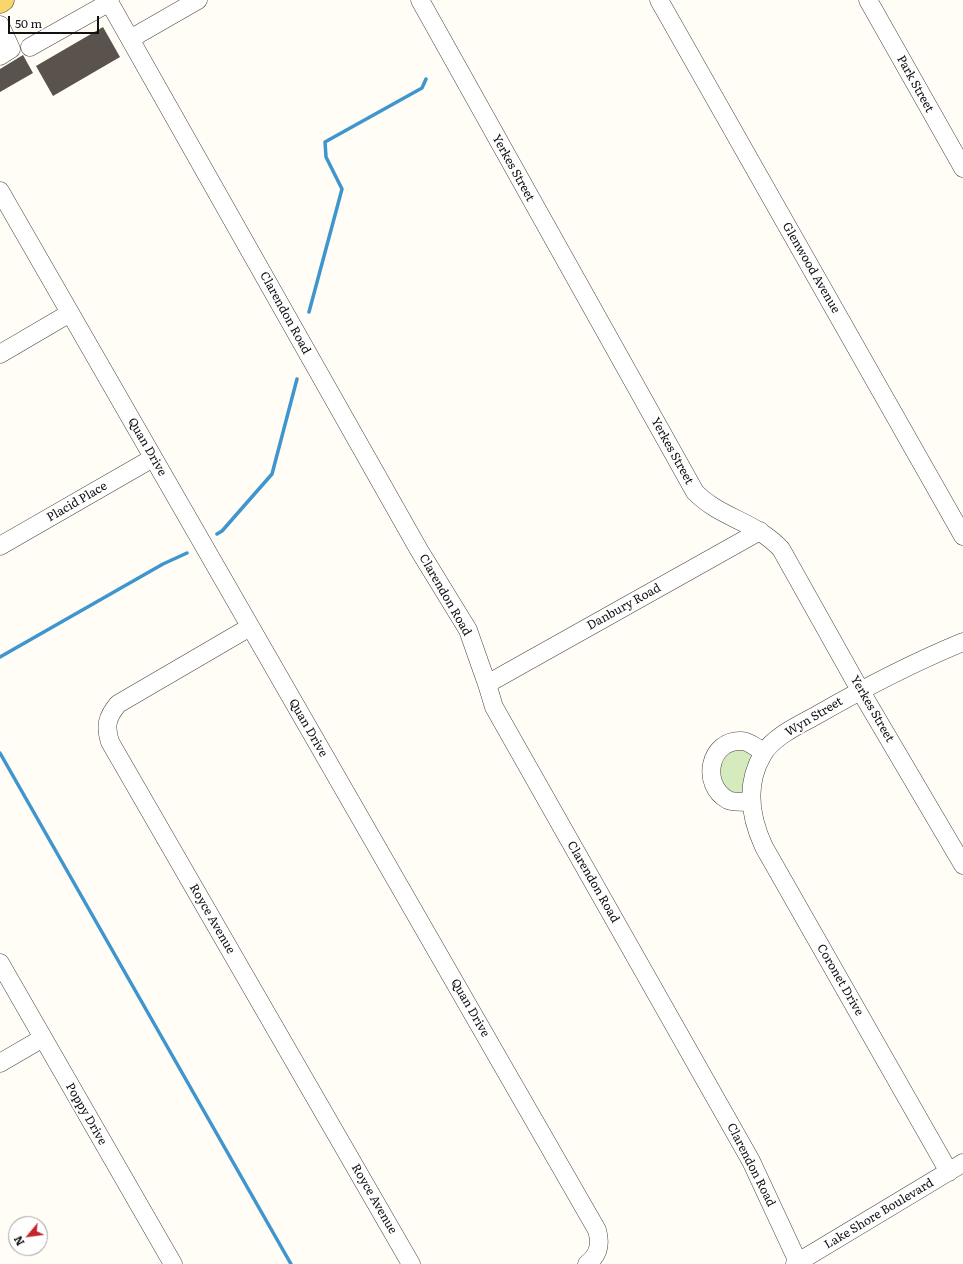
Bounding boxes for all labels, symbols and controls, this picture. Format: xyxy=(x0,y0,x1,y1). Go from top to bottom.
scale bar xyxy=(10,8,101,34)
text: 50 m xyxy=(15,14,42,32)
street label: Park Street xyxy=(893,53,937,115)
street label: Yerkes Street xyxy=(489,132,537,204)
street label: Glenwood Avenue xyxy=(779,220,843,316)
street label: Clarendon Road xyxy=(256,269,314,357)
street label: Quan Drive xyxy=(125,415,169,479)
street label: Yerkes Street xyxy=(648,415,696,487)
street label: Placid Place xyxy=(44,479,110,525)
street label: Clarendon Road xyxy=(416,552,474,638)
street label: Danbury Road xyxy=(585,581,663,633)
street label: Yerkes Street xyxy=(847,673,897,745)
street label: Wyn Street xyxy=(783,694,845,740)
street label: Quan Drive xyxy=(286,696,330,760)
street label: Clarendon Road xyxy=(564,839,622,925)
street label: Royce Avenue xyxy=(186,881,238,957)
street label: Coronet Drive xyxy=(814,942,866,1018)
street label: Quan Drive xyxy=(448,976,492,1040)
street label: Poppy Drive xyxy=(62,1080,110,1148)
street label: Clarendon Road xyxy=(724,1121,778,1209)
street label: Royce Avenue xyxy=(348,1161,400,1237)
street label: Lake Shore Boulevard xyxy=(822,1176,936,1252)
north arrow xyxy=(8,1216,48,1256)
text: N xyxy=(9,1233,28,1249)

